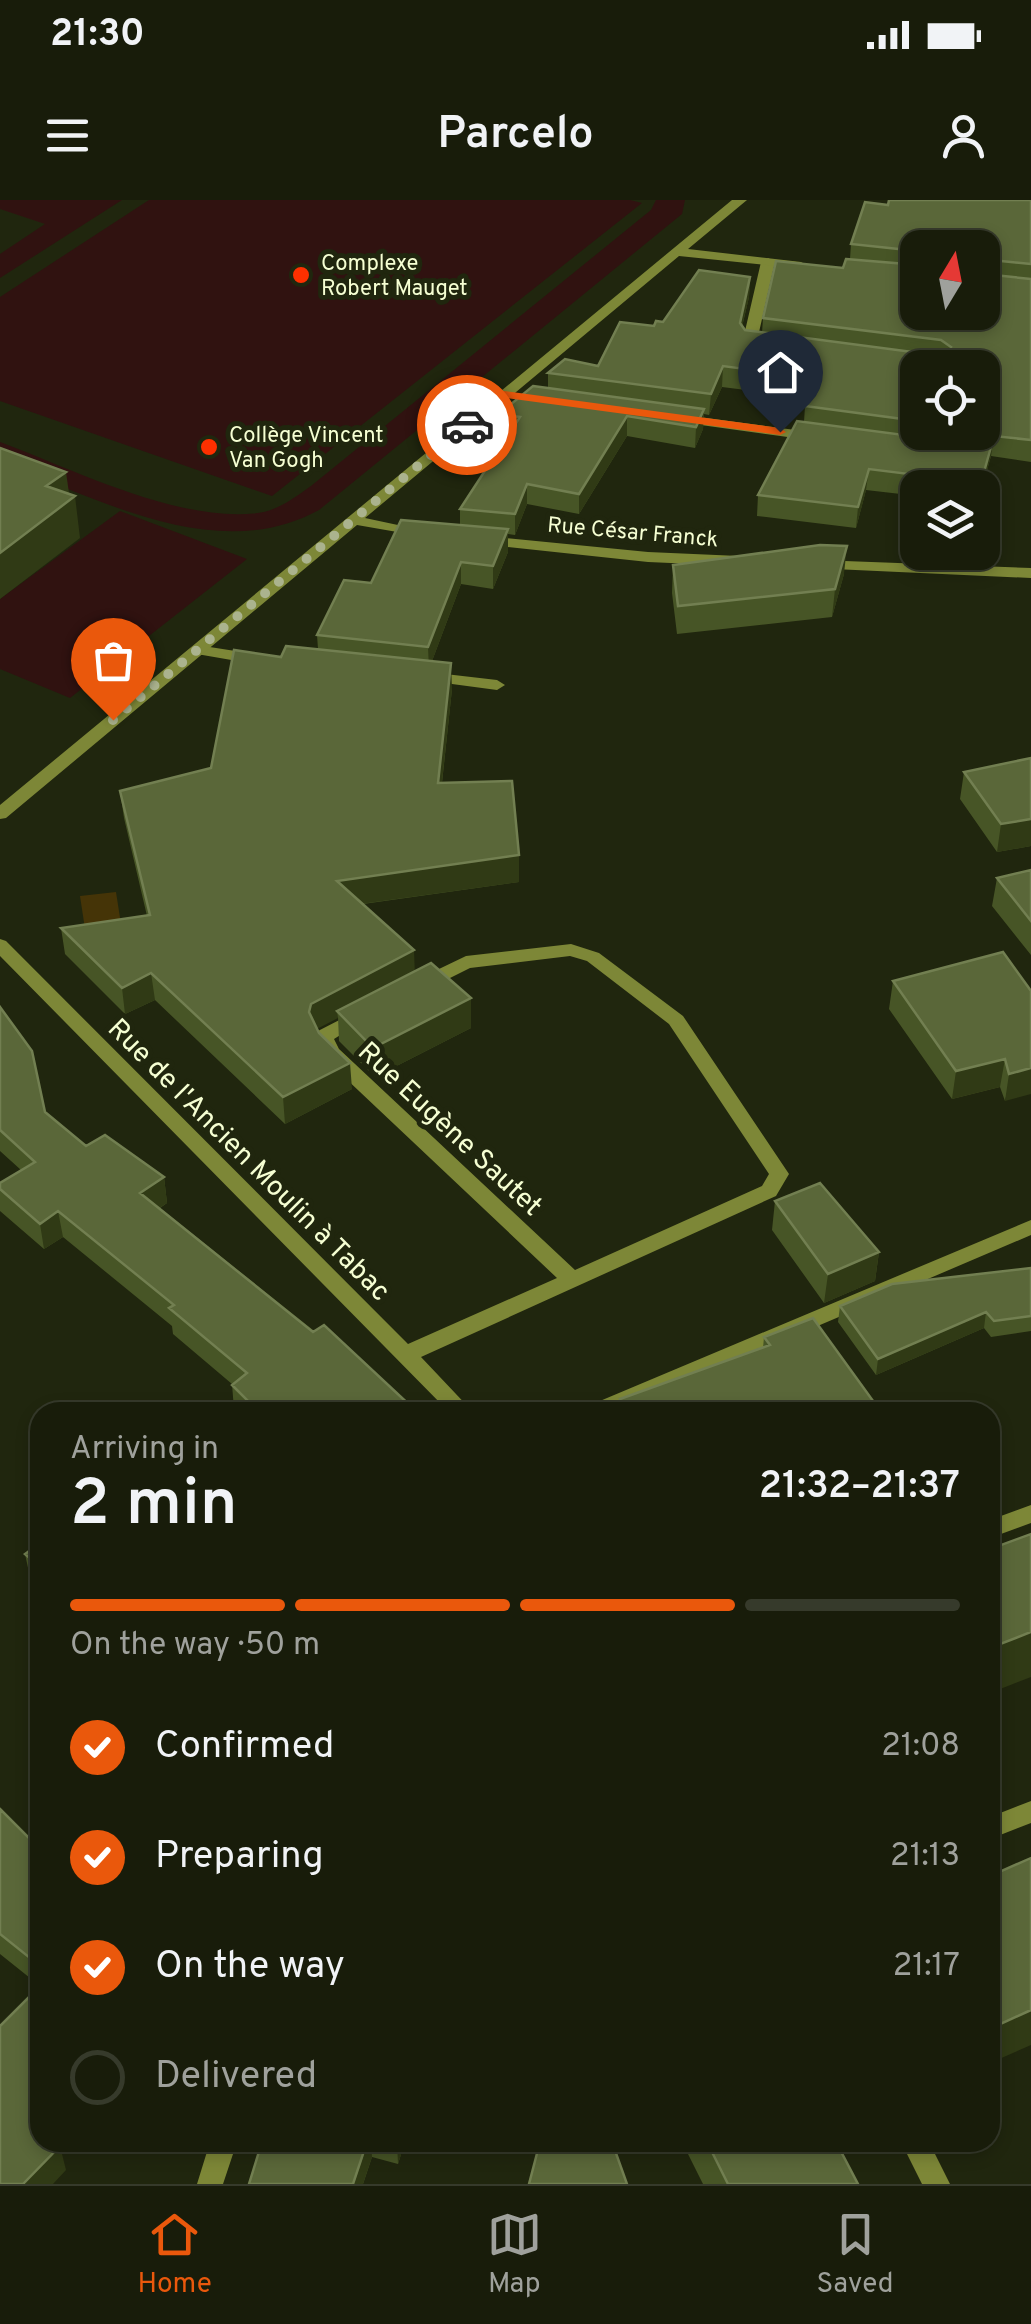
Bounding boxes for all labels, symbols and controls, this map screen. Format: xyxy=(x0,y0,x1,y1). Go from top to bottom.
text: 21:30 xyxy=(50,11,145,60)
text: Parcelo xyxy=(437,107,594,164)
icon: menu xyxy=(40,108,95,163)
icon: person xyxy=(936,108,991,163)
north arrow xyxy=(900,230,1000,330)
map controls xyxy=(900,230,1000,570)
place label: Complexe Robert Mauget xyxy=(321,251,468,303)
marker: Complexe Robert Mauget xyxy=(290,264,312,286)
pin xyxy=(738,330,823,433)
icon: home xyxy=(753,345,808,400)
button: locate xyxy=(900,350,1000,450)
courier xyxy=(417,375,517,475)
icon: car xyxy=(440,398,495,453)
place label: Collège Vincent Van Gogh xyxy=(229,423,384,475)
marker: Collège Vincent Van Gogh xyxy=(198,436,220,458)
button: layers xyxy=(900,470,1000,570)
street label: Rue César Franck xyxy=(546,513,719,554)
pin xyxy=(71,618,156,721)
icon: bag xyxy=(86,633,141,688)
street label: Rue de l'Ancien Moulin à Tabac xyxy=(99,1012,397,1310)
street label: Rue Eugène Sautet xyxy=(349,1035,549,1225)
text: Arriving in xyxy=(70,1430,219,1470)
text: 21:32–21:37 xyxy=(759,1463,960,1512)
text: 2 min xyxy=(70,1466,238,1548)
text: On the way · 50 m xyxy=(70,1626,320,1666)
icon: check xyxy=(70,1720,125,1775)
text: Confirmed xyxy=(155,1723,334,1772)
text: 21:08 xyxy=(881,1727,960,1767)
icon: check xyxy=(70,1830,125,1885)
text: Preparing xyxy=(155,1833,324,1882)
text: 21:13 xyxy=(890,1837,960,1877)
icon: check xyxy=(70,1940,125,1995)
text: On the way xyxy=(155,1943,345,1992)
text: 21:17 xyxy=(893,1947,960,1987)
text: Delivered xyxy=(155,2053,317,2102)
tab: Home xyxy=(137,2207,212,2303)
tab: Map xyxy=(487,2207,542,2303)
tab: Saved xyxy=(817,2207,894,2303)

